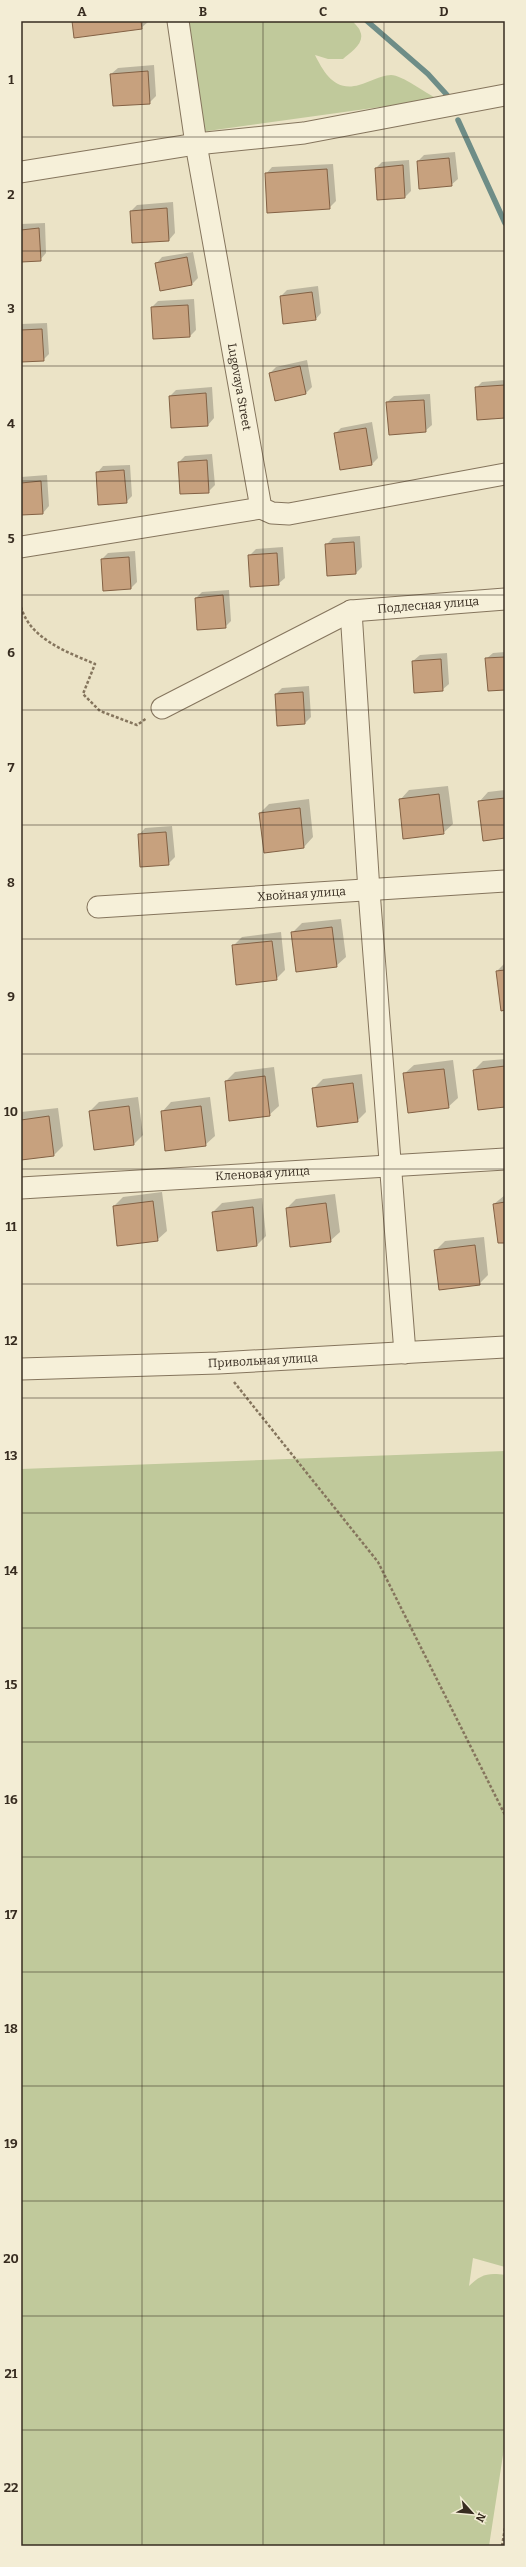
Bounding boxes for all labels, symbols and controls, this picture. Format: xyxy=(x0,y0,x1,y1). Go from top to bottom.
text: A xyxy=(77,4,87,19)
text: B xyxy=(199,4,207,19)
text: C xyxy=(319,4,327,19)
text: D xyxy=(439,4,449,19)
text: 1 xyxy=(8,72,14,87)
text: 2 xyxy=(7,187,15,202)
text: 3 xyxy=(7,301,15,316)
street label: Lugovaya Street xyxy=(225,342,254,432)
text: 4 xyxy=(7,416,15,431)
text: 5 xyxy=(7,531,15,546)
street label: Подлесная улица xyxy=(377,594,480,616)
text: 6 xyxy=(7,645,15,660)
text: 7 xyxy=(8,760,15,775)
text: 8 xyxy=(7,875,15,890)
street label: Хвойная улица xyxy=(257,884,347,904)
text: 9 xyxy=(7,989,15,1004)
text: 10 xyxy=(4,1104,18,1119)
street label: Кленовая улица xyxy=(215,1164,311,1183)
text: 11 xyxy=(5,1219,17,1234)
text: 12 xyxy=(5,1333,17,1348)
street label: Привольная улица xyxy=(208,1350,319,1370)
text: 13 xyxy=(4,1448,18,1463)
text: 14 xyxy=(4,1563,18,1578)
text: 15 xyxy=(5,1677,17,1692)
text: 16 xyxy=(4,1792,18,1807)
text: 17 xyxy=(5,1907,17,1922)
text: 18 xyxy=(4,2021,18,2036)
text: 19 xyxy=(4,2136,18,2151)
text: 20 xyxy=(3,2251,19,2266)
text: 21 xyxy=(5,2366,18,2381)
text: 22 xyxy=(4,2480,18,2495)
north arrow xyxy=(452,2493,492,2533)
text: N xyxy=(473,2511,488,2524)

